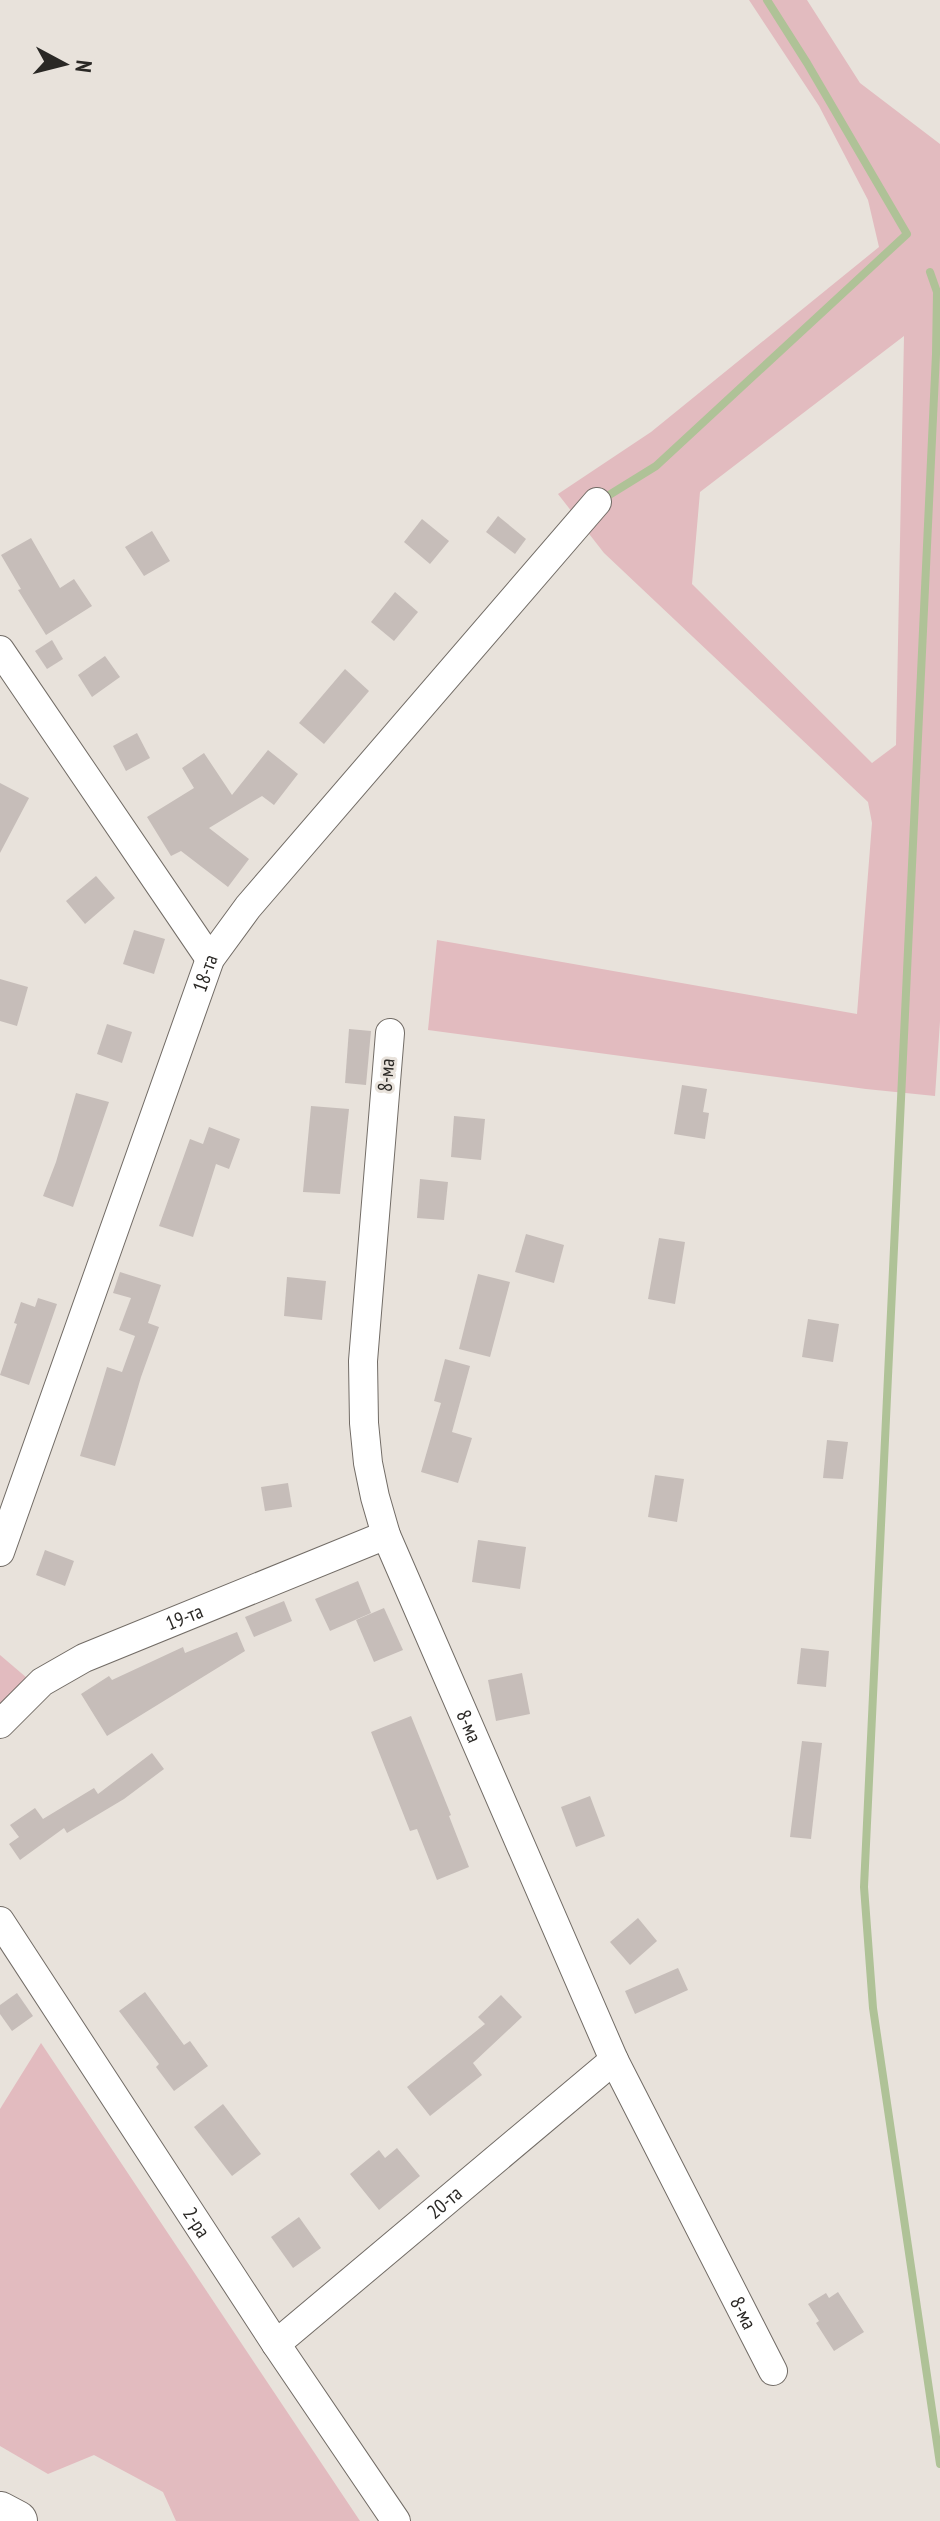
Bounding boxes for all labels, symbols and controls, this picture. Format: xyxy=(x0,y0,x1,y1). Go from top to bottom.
north arrow xyxy=(24,24,104,104)
text: N xyxy=(69,59,98,74)
street label: 18-та xyxy=(186,951,224,995)
street label: 8-ма xyxy=(372,1057,400,1093)
street label: 19-та xyxy=(162,1598,207,1636)
street label: 8-ма xyxy=(450,1706,488,1747)
street label: 20-та xyxy=(422,2180,467,2225)
street label: 2-ра xyxy=(177,2202,216,2243)
street label: 8-ма xyxy=(724,2292,762,2334)

